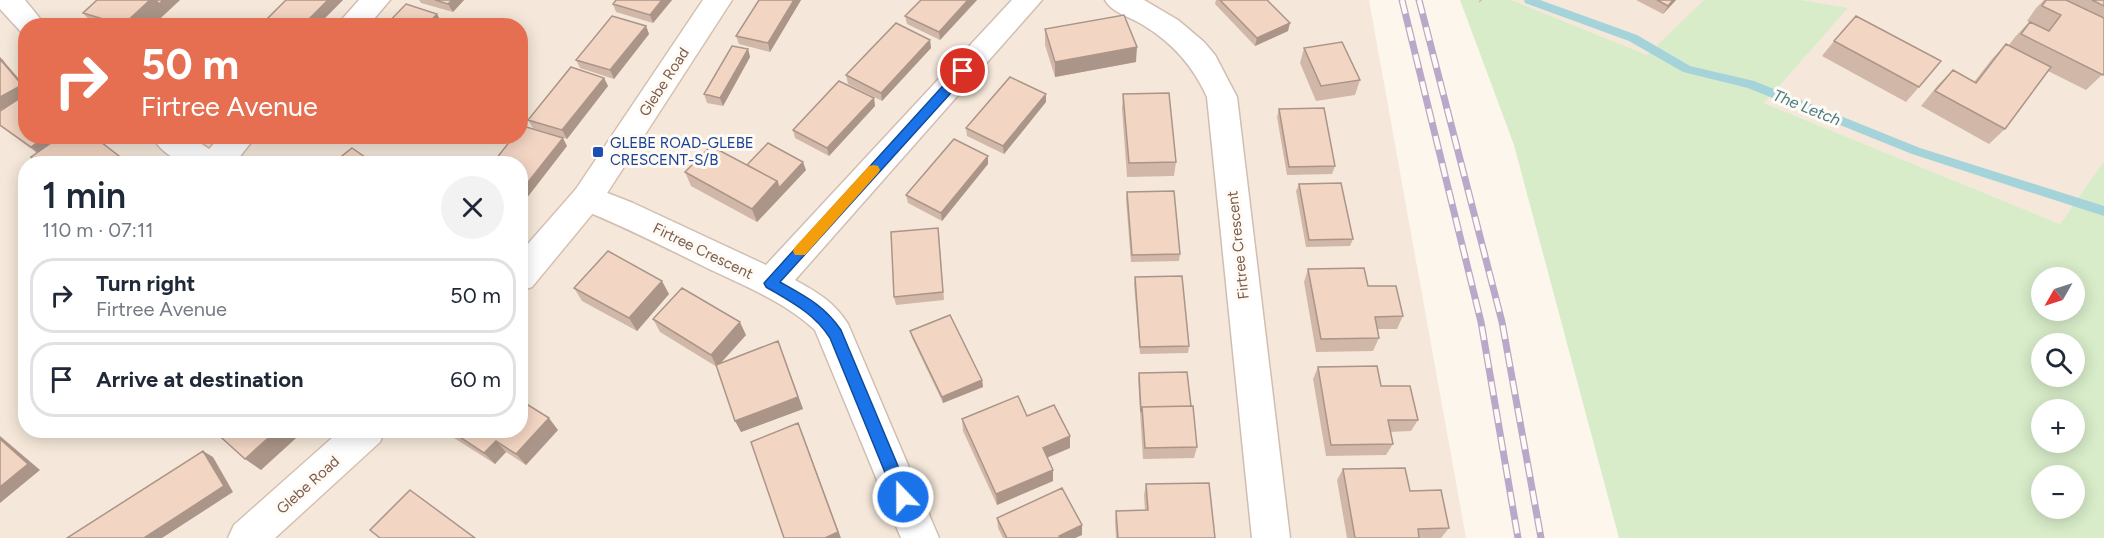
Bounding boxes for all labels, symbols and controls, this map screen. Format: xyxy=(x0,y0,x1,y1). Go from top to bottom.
text: 50 m xyxy=(141,39,239,90)
icon: right xyxy=(42,42,120,120)
street label: Glebe Road xyxy=(635,44,693,120)
pin xyxy=(937,45,988,96)
icon: arrive xyxy=(946,54,979,87)
water label: The Letch xyxy=(1770,85,1843,130)
text: Firtree Avenue xyxy=(141,90,318,123)
place label: GLEBE ROAD-GLEBE CRESCENT-S/B xyxy=(610,134,754,169)
marker: GLEBE ROAD-GLEBE CRESCENT-S/B xyxy=(591,145,605,159)
text: 1 min xyxy=(42,174,126,217)
button: close xyxy=(441,176,504,239)
street label: Firtree Crescent xyxy=(1223,190,1253,300)
text: 110 m · 07:11 xyxy=(42,218,153,242)
street label: Firtree Crescent xyxy=(650,219,756,283)
north arrow xyxy=(2031,267,2085,321)
map controls xyxy=(2031,267,2085,519)
text: Turn right xyxy=(96,270,195,297)
icon: right xyxy=(45,279,78,312)
text: 50 m xyxy=(450,282,501,309)
text: Firtree Avenue xyxy=(96,297,227,321)
button: search xyxy=(2031,333,2085,387)
icon: arrive xyxy=(45,363,78,396)
text: Arrive at destination xyxy=(96,366,304,393)
text: 60 m xyxy=(450,366,501,393)
button: + xyxy=(2031,399,2085,453)
street label: Glebe Road xyxy=(273,452,343,518)
position arrow xyxy=(871,465,935,529)
button: − xyxy=(2031,465,2085,519)

